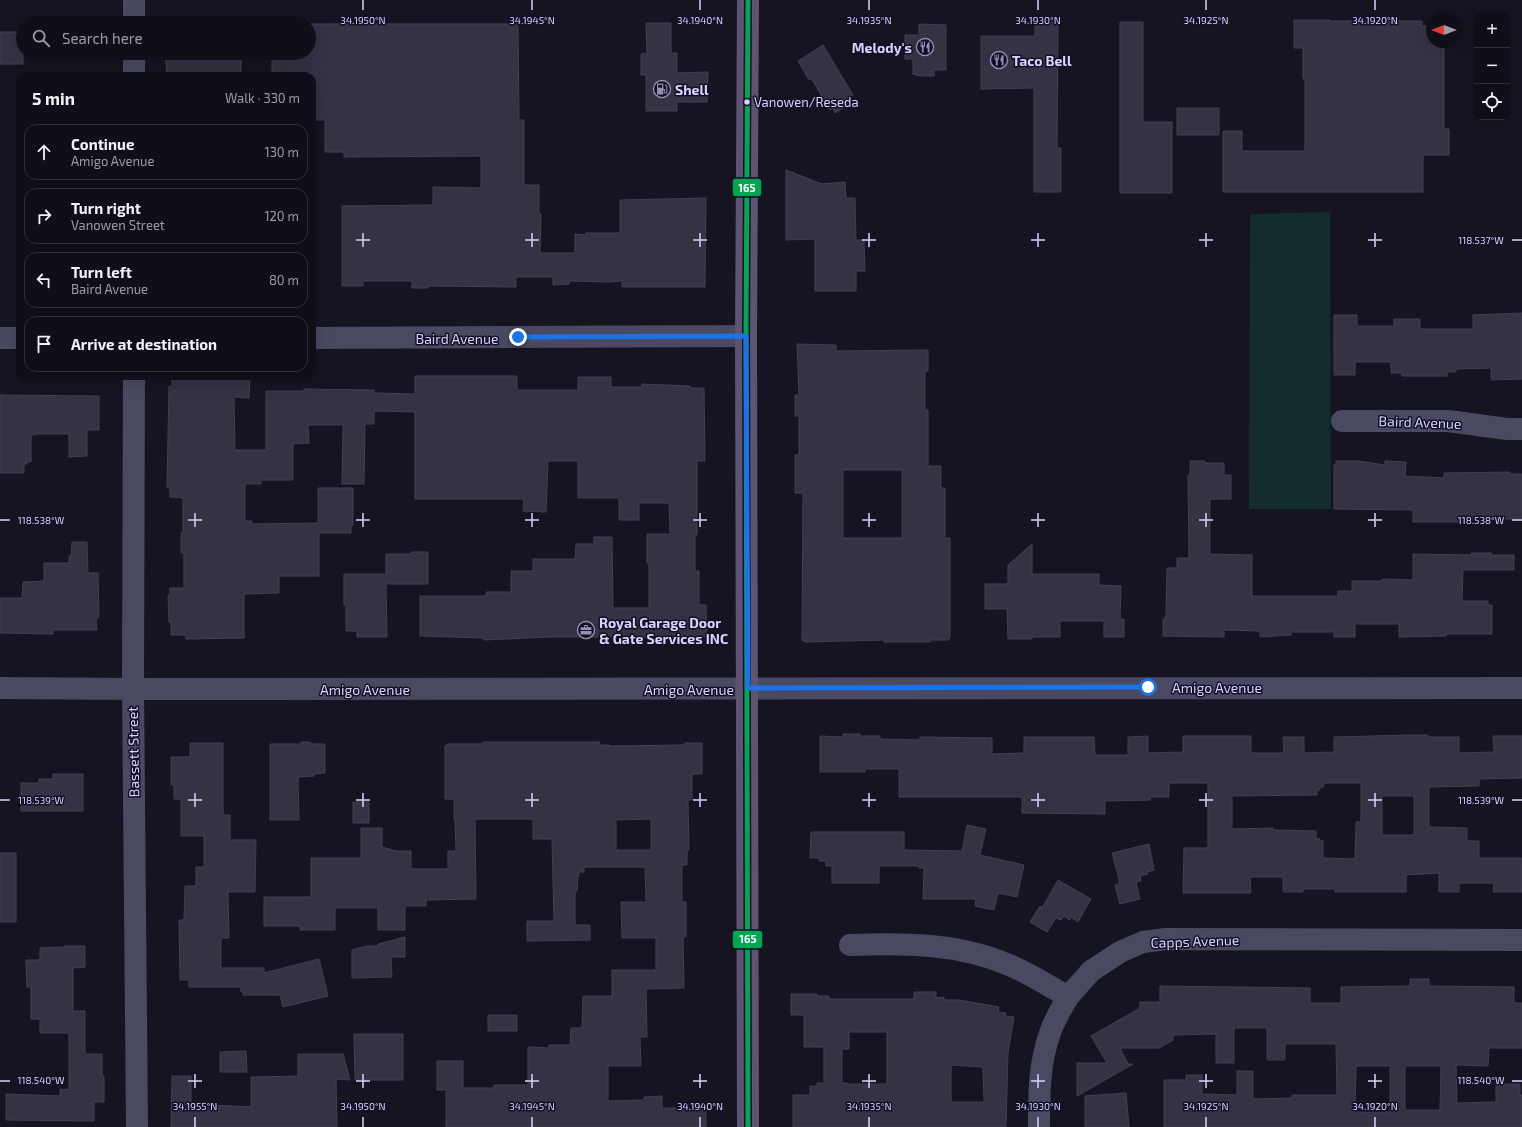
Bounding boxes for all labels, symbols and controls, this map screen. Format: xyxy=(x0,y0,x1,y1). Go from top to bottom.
north arrow xyxy=(1426,12,1462,48)
map controls xyxy=(1474,12,1510,120)
button: + xyxy=(1474,12,1510,48)
text: 34.1950°N xyxy=(340,14,386,26)
text: 34.1945°N xyxy=(509,14,555,26)
text: 34.1940°N xyxy=(677,14,723,26)
text: 34.1935°N xyxy=(847,14,891,26)
text: 34.1930°N xyxy=(1015,14,1061,26)
text: 34.1925°N xyxy=(1184,14,1228,26)
text: 34.1920°N xyxy=(1352,14,1398,26)
search box xyxy=(16,16,316,60)
icon: search xyxy=(30,27,52,49)
text: Search here xyxy=(62,29,143,47)
restaurant icon: Melody's xyxy=(915,37,935,57)
place label: Melody's xyxy=(852,39,912,56)
button: − xyxy=(1474,48,1510,84)
restaurant icon: Taco Bell xyxy=(989,50,1009,70)
place label: Taco Bell xyxy=(1012,52,1072,69)
fuel station icon: Shell xyxy=(652,79,672,99)
place label: Shell xyxy=(675,81,709,98)
button: locate xyxy=(1474,84,1510,120)
text: 5 min xyxy=(32,88,75,108)
text: Walk · 330 m xyxy=(225,90,300,106)
place label: Vanowen/Reseda xyxy=(754,94,859,110)
marker: Vanowen/Reseda xyxy=(742,97,752,107)
text: Continue xyxy=(71,135,134,153)
icon: ahead xyxy=(33,141,55,163)
text: 130 m xyxy=(264,144,299,160)
text: Amigo Avenue xyxy=(71,153,154,169)
line badge: 165 xyxy=(732,178,762,197)
text: 165 xyxy=(738,181,756,194)
text: Turn right xyxy=(71,199,141,217)
icon: right xyxy=(33,205,55,227)
text: 120 m xyxy=(264,208,299,224)
text: Vanowen Street xyxy=(71,217,165,233)
text: 118.537°W xyxy=(1458,234,1504,246)
text: Turn left xyxy=(71,263,132,281)
icon: left xyxy=(33,269,55,291)
text: 80 m xyxy=(269,272,299,288)
text: Baird Avenue xyxy=(71,281,148,297)
route end xyxy=(509,328,527,346)
street label: Baird Avenue xyxy=(415,330,499,347)
icon: arrive xyxy=(33,333,55,355)
text: Arrive at destination xyxy=(71,335,217,353)
street label: Baird Avenue xyxy=(1378,412,1462,432)
text: 118.538°W xyxy=(18,514,65,526)
text: 118.538°W xyxy=(1458,514,1505,526)
place label: Royal Garage Door & Gate Services INC xyxy=(599,614,728,647)
office icon: Royal Garage Door & Gate Services INC xyxy=(576,620,596,640)
route start xyxy=(1139,678,1157,696)
street label: Amigo Avenue xyxy=(1172,679,1262,696)
street label: Amigo Avenue xyxy=(320,681,410,698)
street label: Amigo Avenue xyxy=(644,681,734,698)
street label: Bassett Street xyxy=(124,706,142,798)
text: 118.539°W xyxy=(18,794,65,806)
text: 118.539°W xyxy=(1458,794,1505,806)
line badge: 165 xyxy=(732,930,763,949)
street label: Capps Avenue xyxy=(1150,931,1240,951)
text: 165 xyxy=(739,932,757,945)
text: 118.540°W xyxy=(18,1074,65,1086)
text: 118.540°W xyxy=(1458,1074,1505,1086)
text: 34.1955°N xyxy=(173,1100,217,1112)
text: 34.1950°N xyxy=(340,1100,386,1112)
text: 34.1945°N xyxy=(509,1100,555,1112)
text: 34.1940°N xyxy=(677,1100,723,1112)
text: 34.1935°N xyxy=(847,1100,891,1112)
text: 34.1930°N xyxy=(1015,1100,1061,1112)
text: 34.1925°N xyxy=(1184,1100,1228,1112)
text: 34.1920°N xyxy=(1352,1100,1398,1112)

